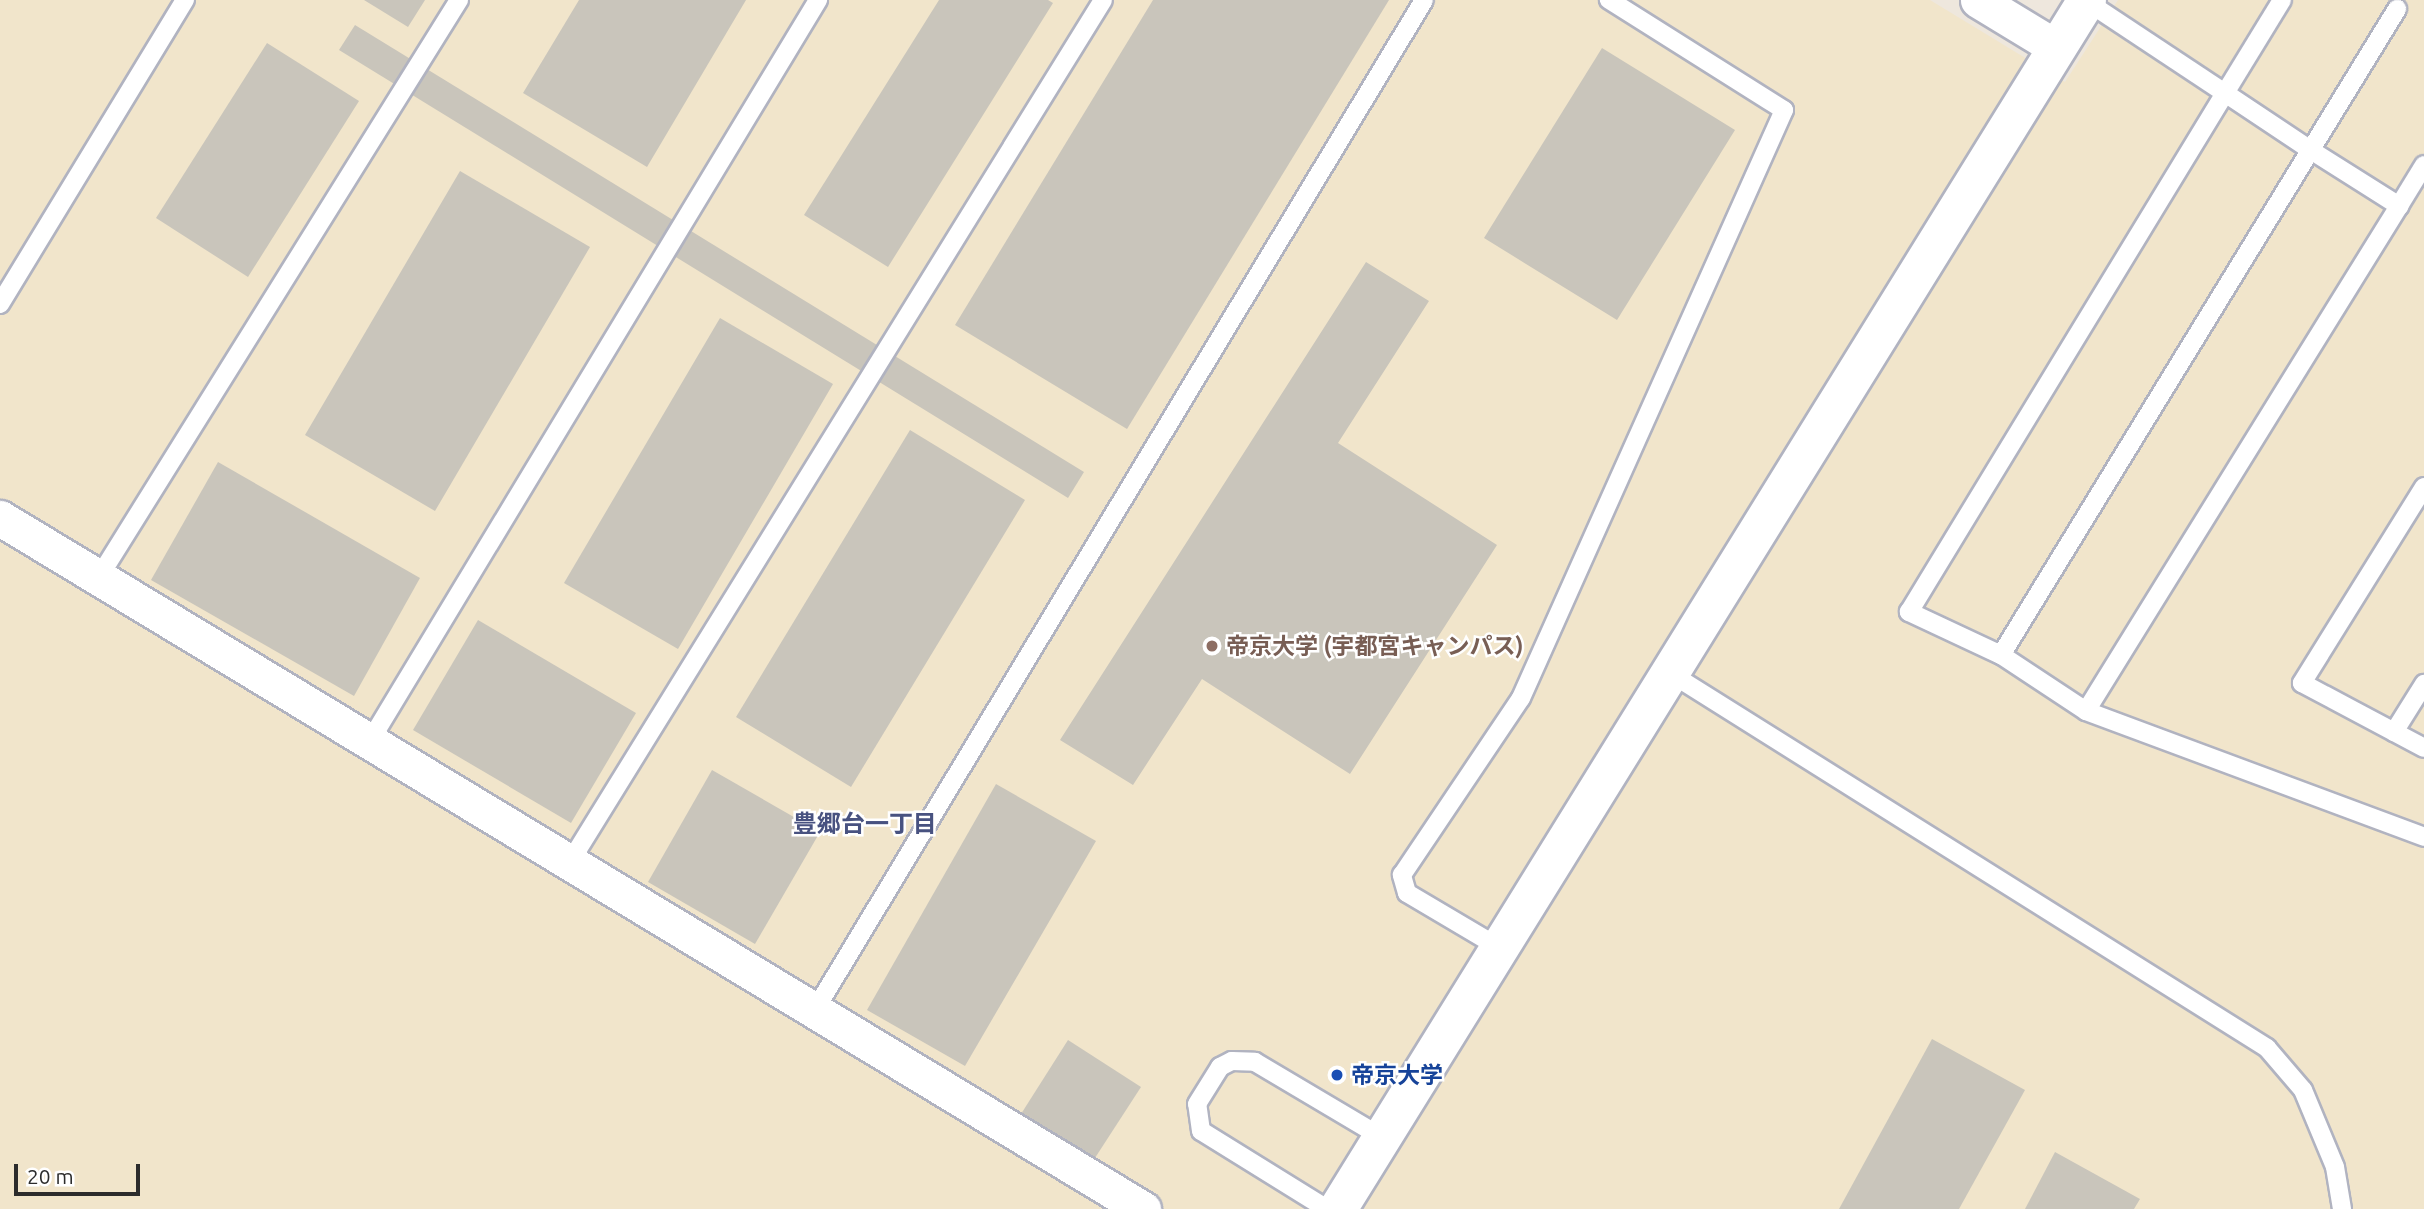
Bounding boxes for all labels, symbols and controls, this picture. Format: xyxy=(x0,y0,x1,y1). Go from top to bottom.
place label: 帝京大学 (宇都宮キャンパス) xyxy=(1226,632,1523,660)
marker: 帝京大学 (宇都宮キャンパス) xyxy=(1204,638,1220,654)
district label: 豊郷台一丁目 xyxy=(793,810,937,838)
place label: 帝京大学 xyxy=(1351,1061,1443,1089)
marker: 帝京大学 xyxy=(1329,1067,1345,1083)
scale bar xyxy=(18,1150,144,1194)
text: 20 m xyxy=(27,1164,74,1188)

